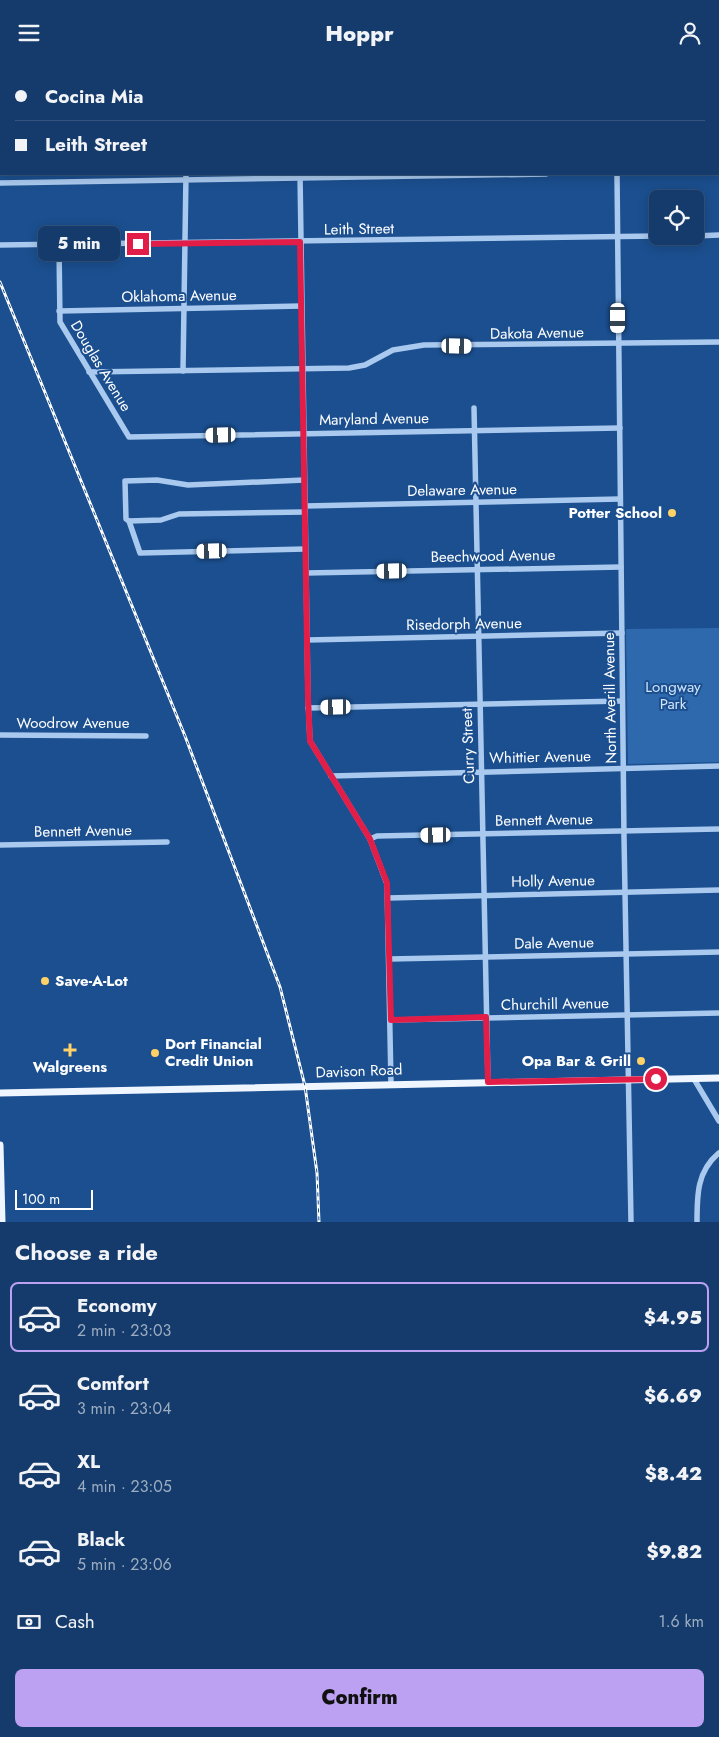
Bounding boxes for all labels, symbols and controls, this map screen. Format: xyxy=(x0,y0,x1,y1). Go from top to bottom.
text: Hoppr xyxy=(325,17,394,49)
icon: menu xyxy=(15,19,43,47)
icon: person xyxy=(676,19,704,47)
text: Cocina Mia xyxy=(45,83,143,110)
text: Leith Street xyxy=(45,131,147,158)
map controls xyxy=(649,190,704,245)
button: locate xyxy=(649,190,704,245)
street label: Leith Street xyxy=(324,217,395,241)
callout: 5 min xyxy=(38,227,120,261)
text: 5 min xyxy=(58,232,100,255)
route end xyxy=(127,233,149,255)
street label: Oklahoma Avenue xyxy=(121,284,237,308)
car xyxy=(610,303,625,333)
street label: Douglas Avenue xyxy=(65,316,137,416)
street label: Dakota Avenue xyxy=(490,321,584,345)
car xyxy=(441,338,472,354)
street label: Maryland Avenue xyxy=(319,407,429,431)
car xyxy=(205,427,236,443)
street label: Delaware Avenue xyxy=(407,478,517,502)
place label: Potter School xyxy=(568,502,662,524)
marker: Potter School xyxy=(666,507,678,519)
car xyxy=(196,543,227,559)
street label: Beechwood Avenue xyxy=(430,544,556,568)
car xyxy=(376,563,407,579)
street label: Risedorph Avenue xyxy=(406,612,522,636)
street label: North Averill Avenue xyxy=(598,632,622,764)
park label: Longway Park xyxy=(645,676,701,715)
car xyxy=(320,699,351,715)
street label: Curry Street xyxy=(456,707,480,784)
street label: Woodrow Avenue xyxy=(17,712,130,734)
street label: Whittier Avenue xyxy=(489,745,591,769)
street label: Bennett Avenue xyxy=(495,808,593,832)
street label: Bennett Avenue xyxy=(34,819,132,843)
car xyxy=(420,827,451,843)
street label: Holly Avenue xyxy=(511,869,595,893)
street label: Dale Avenue xyxy=(514,931,594,955)
place label: Save-A-Lot xyxy=(55,970,128,992)
marker: Save-A-Lot xyxy=(39,975,51,987)
street label: Churchill Avenue xyxy=(501,992,609,1016)
place label: Dort Financial Credit Union xyxy=(165,1033,262,1072)
marker: Walgreens xyxy=(64,1044,76,1056)
marker: Dort Financial Credit Union xyxy=(149,1047,161,1059)
place label: Opa Bar & Grill xyxy=(522,1050,631,1072)
marker: Opa Bar & Grill xyxy=(635,1055,647,1067)
place label: Walgreens xyxy=(33,1056,107,1078)
street label: Davison Road xyxy=(315,1058,403,1084)
route start xyxy=(645,1068,667,1090)
scale bar xyxy=(15,1187,92,1210)
text: 100 m xyxy=(22,1189,60,1209)
text: Choose a ride xyxy=(15,1236,158,1268)
text: Economy xyxy=(77,1292,157,1319)
icon: car xyxy=(17,1295,62,1340)
text: $4.95 xyxy=(644,1304,702,1331)
text: 2 min · 23:03 xyxy=(77,1319,171,1342)
text: Comfort xyxy=(77,1370,149,1397)
icon: car xyxy=(17,1373,62,1418)
text: $6.69 xyxy=(644,1382,702,1409)
text: 3 min · 23:04 xyxy=(77,1397,172,1420)
text: XL xyxy=(77,1448,100,1475)
icon: car xyxy=(17,1451,62,1496)
text: $8.42 xyxy=(645,1460,702,1487)
text: 4 min · 23:05 xyxy=(77,1475,172,1498)
text: Black xyxy=(77,1526,125,1553)
icon: car xyxy=(17,1529,62,1574)
text: $9.82 xyxy=(646,1538,702,1565)
text: 5 min · 23:06 xyxy=(77,1553,172,1576)
icon: cash xyxy=(15,1608,43,1636)
text: Cash xyxy=(55,1608,95,1635)
text: 1.6 km xyxy=(658,1610,704,1633)
button: Confirm xyxy=(15,1669,704,1727)

